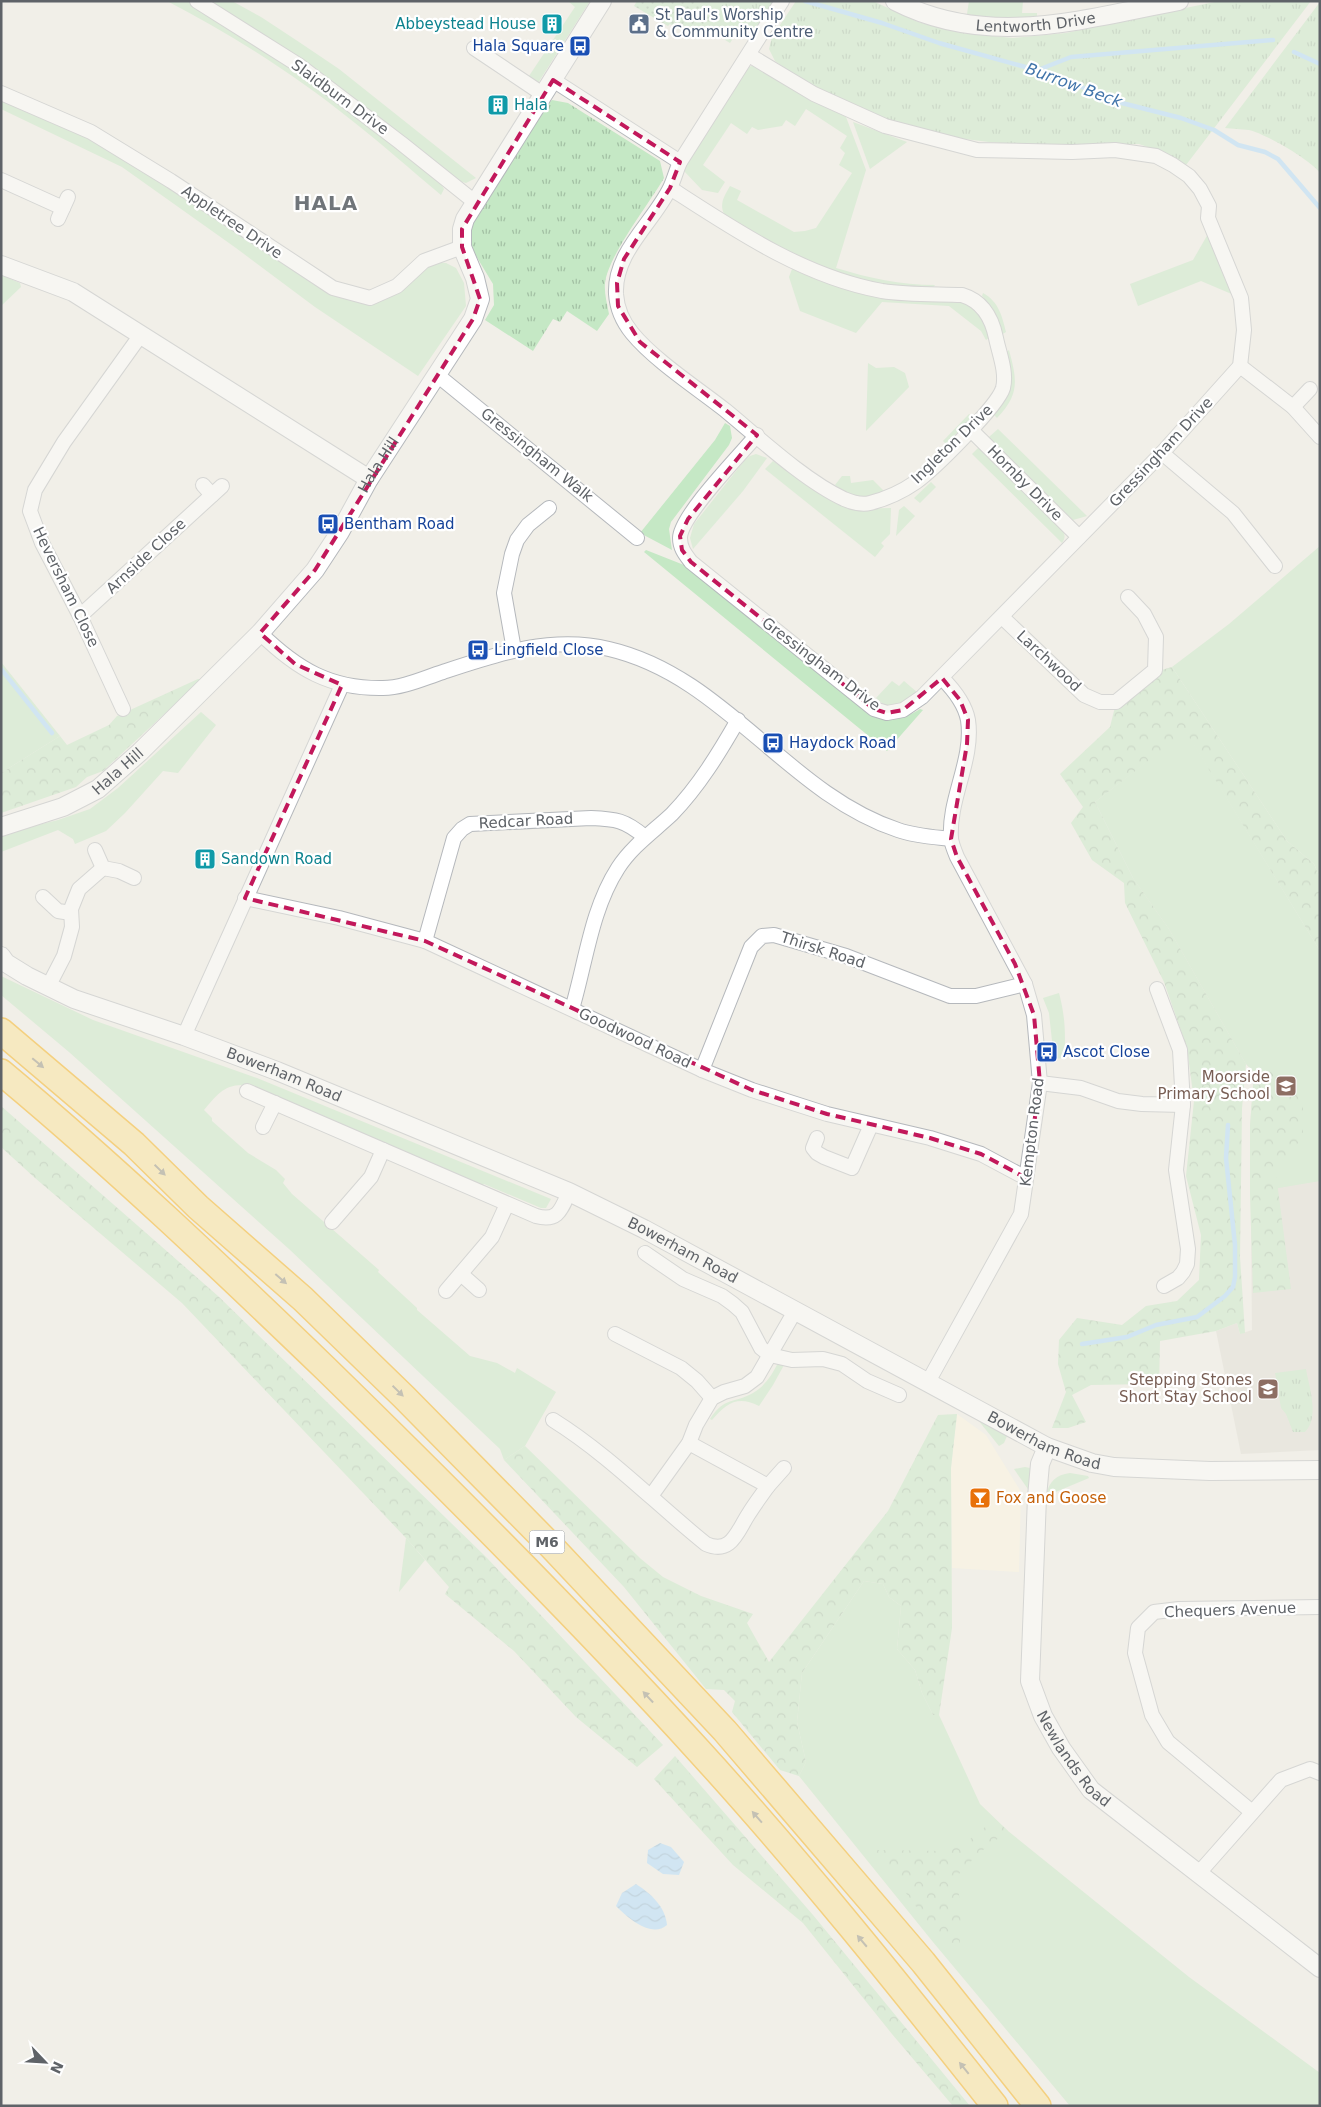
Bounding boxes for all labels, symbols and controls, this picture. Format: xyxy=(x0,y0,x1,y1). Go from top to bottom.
place label: St Paul's Worship & Community Centre xyxy=(655,6,813,41)
street label: Lentworth Drive xyxy=(975,9,1097,36)
building icon: Abbeystead House xyxy=(540,12,564,36)
public building icon: St Paul's Worship & Community Centre xyxy=(627,12,651,36)
place label: Abbeystead House xyxy=(395,15,536,33)
bus stop icon: Hala Square xyxy=(568,34,592,58)
place label: Hala Square xyxy=(473,37,564,55)
street label: Slaidburn Drive xyxy=(288,56,392,138)
water label: Burrow Beck xyxy=(1023,59,1125,111)
building icon: Hala xyxy=(486,93,510,117)
place label: Hala xyxy=(514,96,548,114)
street label: Appletree Drive xyxy=(178,182,286,262)
district label: HALA xyxy=(294,191,358,215)
street label: Gressingham Drive xyxy=(1105,393,1217,511)
street label: Ingleton Drive xyxy=(908,401,996,487)
street label: Gressingham Walk xyxy=(477,404,597,506)
street label: Hala Hill xyxy=(354,434,403,496)
street label: Hornby Drive xyxy=(984,442,1066,524)
bus stop icon: Bentham Road xyxy=(316,512,340,536)
street label: Arnside Close xyxy=(103,515,189,597)
place label: Bentham Road xyxy=(344,515,455,533)
street label: Heversham Close xyxy=(29,524,103,650)
street label: Gressingham Drive xyxy=(758,614,884,714)
street label: Larchwood xyxy=(1013,627,1085,695)
bus stop icon: Lingfield Close xyxy=(466,638,490,662)
place label: Lingfield Close xyxy=(494,641,604,659)
bus stop icon: Haydock Road xyxy=(761,731,785,755)
place label: Haydock Road xyxy=(789,734,896,752)
street label: Hala Hill xyxy=(89,744,147,799)
street label: Redcar Road xyxy=(478,810,574,832)
building icon: Sandown Road xyxy=(193,847,217,871)
place label: Sandown Road xyxy=(221,850,332,868)
street label: Thirsk Road xyxy=(777,928,868,972)
street label: Goodwood Road xyxy=(576,1004,694,1072)
bus stop icon: Ascot Close xyxy=(1035,1040,1059,1064)
place label: Ascot Close xyxy=(1063,1043,1150,1061)
street label: Bowerham Road xyxy=(224,1044,344,1106)
one-way arrow xyxy=(32,1057,45,1068)
place label: Moorside Primary School xyxy=(1157,1068,1270,1103)
school or university icon: Moorside Primary School xyxy=(1274,1074,1298,1098)
street label: Kempton Road xyxy=(1016,1077,1048,1187)
one-way arrow xyxy=(154,1164,166,1176)
street label: Bowerham Road xyxy=(625,1213,741,1287)
one-way arrow xyxy=(274,1273,286,1285)
place label: Stepping Stones Short Stay School xyxy=(1119,1371,1252,1406)
school or university icon: Stepping Stones Short Stay School xyxy=(1256,1377,1280,1401)
one-way arrow xyxy=(392,1385,404,1397)
street label: Bowerham Road xyxy=(984,1408,1102,1473)
bar icon: Fox and Goose xyxy=(968,1486,992,1510)
place label: Fox and Goose xyxy=(996,1489,1106,1507)
road number: M6 xyxy=(530,1530,564,1554)
street label: Chequers Avenue xyxy=(1164,1599,1296,1621)
one-way arrow xyxy=(642,1691,654,1703)
street label: Newlands Road xyxy=(1033,1707,1114,1811)
one-way arrow xyxy=(751,1812,763,1824)
one-way arrow xyxy=(856,1936,868,1948)
north arrow xyxy=(20,2037,70,2087)
text: N xyxy=(47,2059,67,2076)
one-way arrow xyxy=(959,2061,970,2074)

